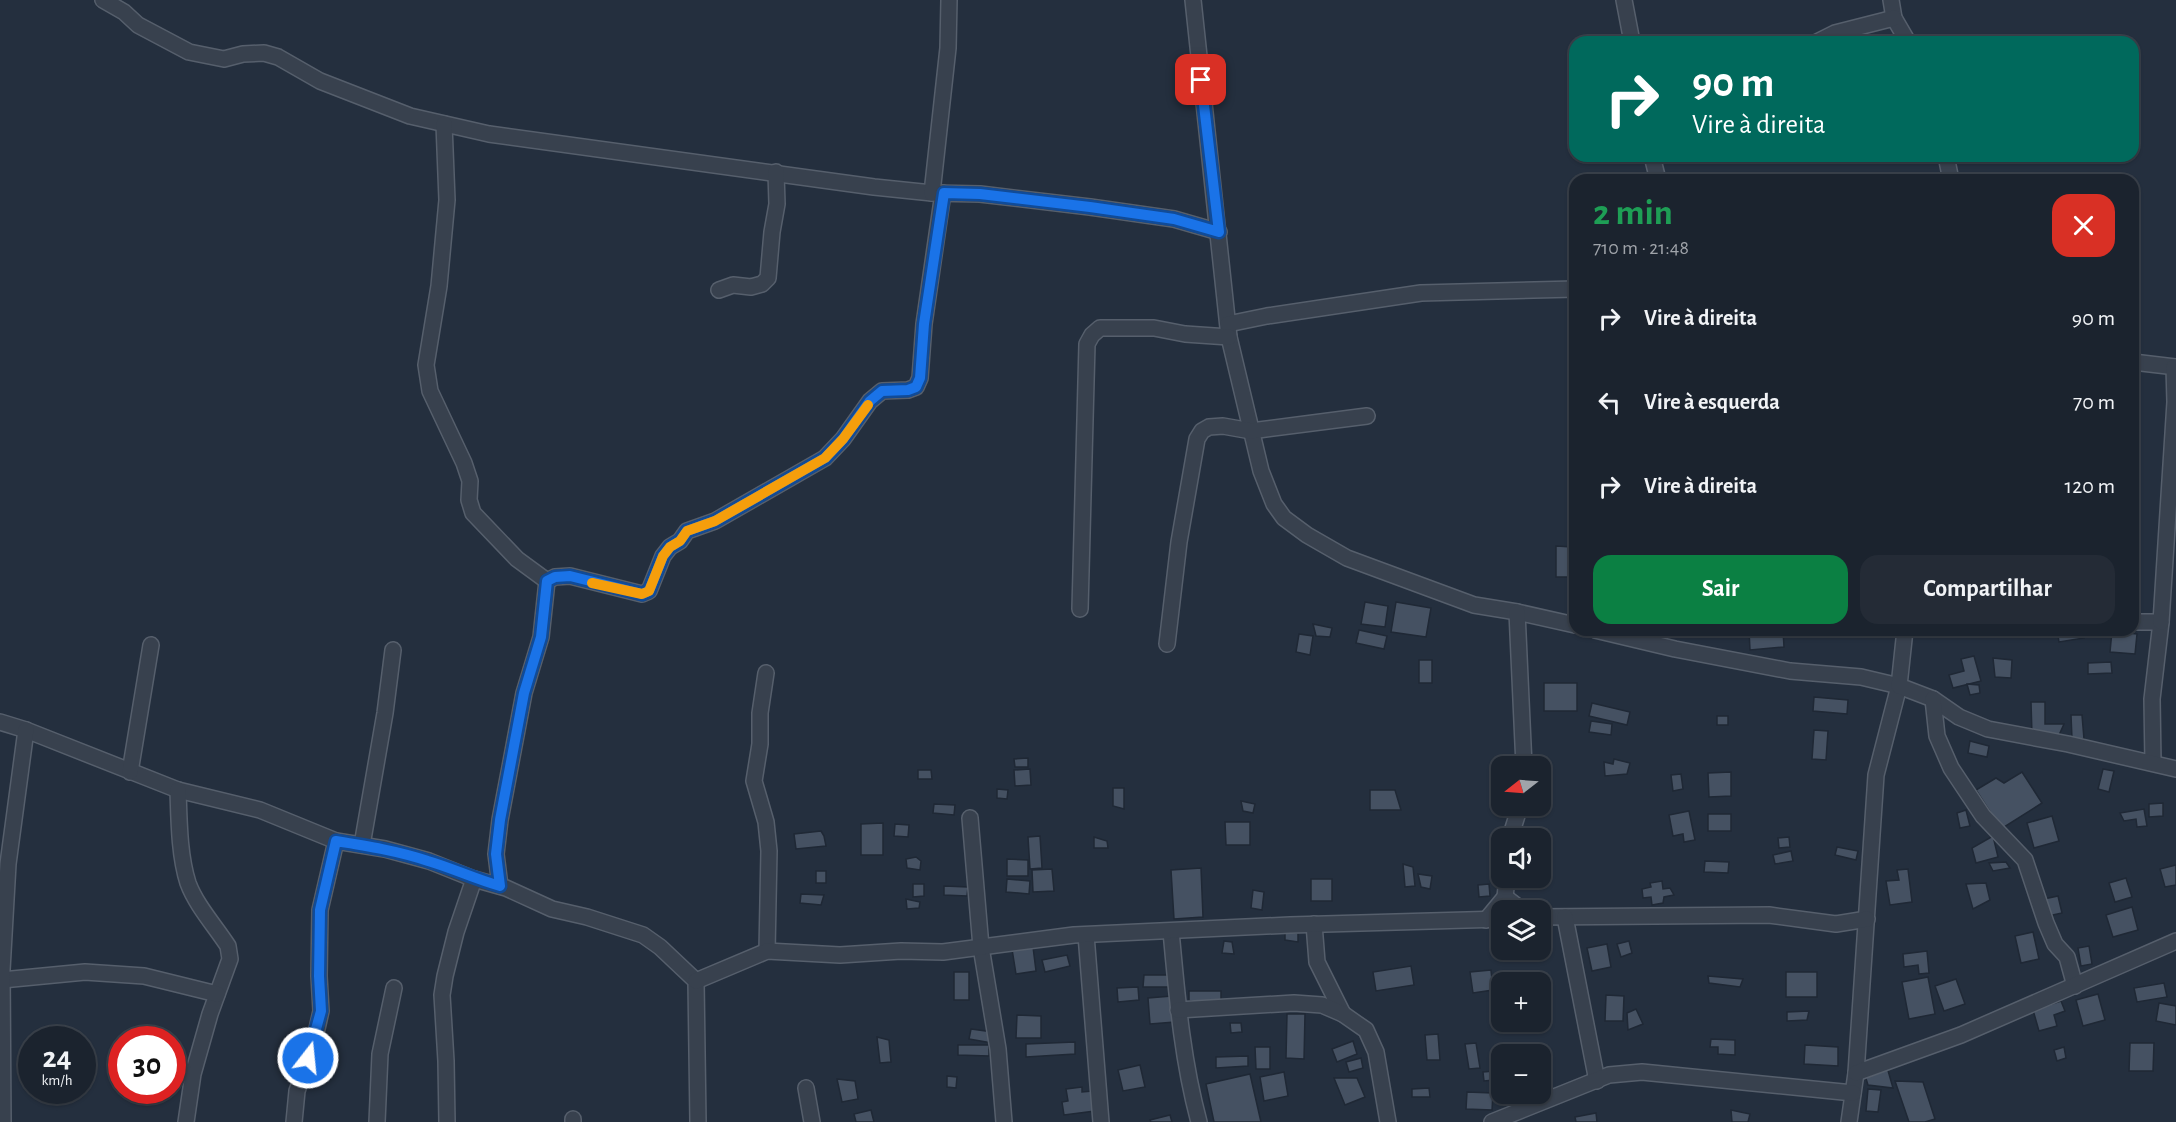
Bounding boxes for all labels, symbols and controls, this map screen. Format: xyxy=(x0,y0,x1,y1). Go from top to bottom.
pin xyxy=(1175,54,1226,105)
icon: right xyxy=(1593,60,1671,138)
text: 90 m xyxy=(1692,62,1774,104)
icon: arrive xyxy=(1184,63,1217,96)
text: Vire à direita xyxy=(1692,111,1826,138)
button: close xyxy=(2052,194,2115,257)
text: 2 min xyxy=(1593,195,1673,231)
text: 710 m · 21:48 xyxy=(1593,238,1689,258)
icon: right xyxy=(1593,302,1626,335)
text: Vire à direita xyxy=(1644,307,1757,329)
text: 90 m xyxy=(2072,307,2115,329)
icon: left xyxy=(1593,386,1626,419)
text: Vire à esquerda xyxy=(1644,391,1780,413)
text: 70 m xyxy=(2073,391,2115,413)
icon: right xyxy=(1593,470,1626,503)
text: Vire à direita xyxy=(1644,475,1757,497)
text: 120 m xyxy=(2065,475,2115,497)
button: Sair xyxy=(1593,555,1848,624)
button: Compartilhar xyxy=(1860,555,2115,624)
north arrow xyxy=(1491,756,1551,816)
map controls xyxy=(1491,756,1551,1104)
button: sound xyxy=(1491,828,1551,888)
button: layers xyxy=(1491,900,1551,960)
button: + xyxy=(1491,972,1551,1032)
speed limit sign: 30 xyxy=(108,1026,186,1104)
position arrow xyxy=(276,1026,340,1090)
text: 24 xyxy=(42,1043,72,1073)
button: − xyxy=(1491,1044,1551,1104)
text: km/h xyxy=(42,1073,72,1088)

